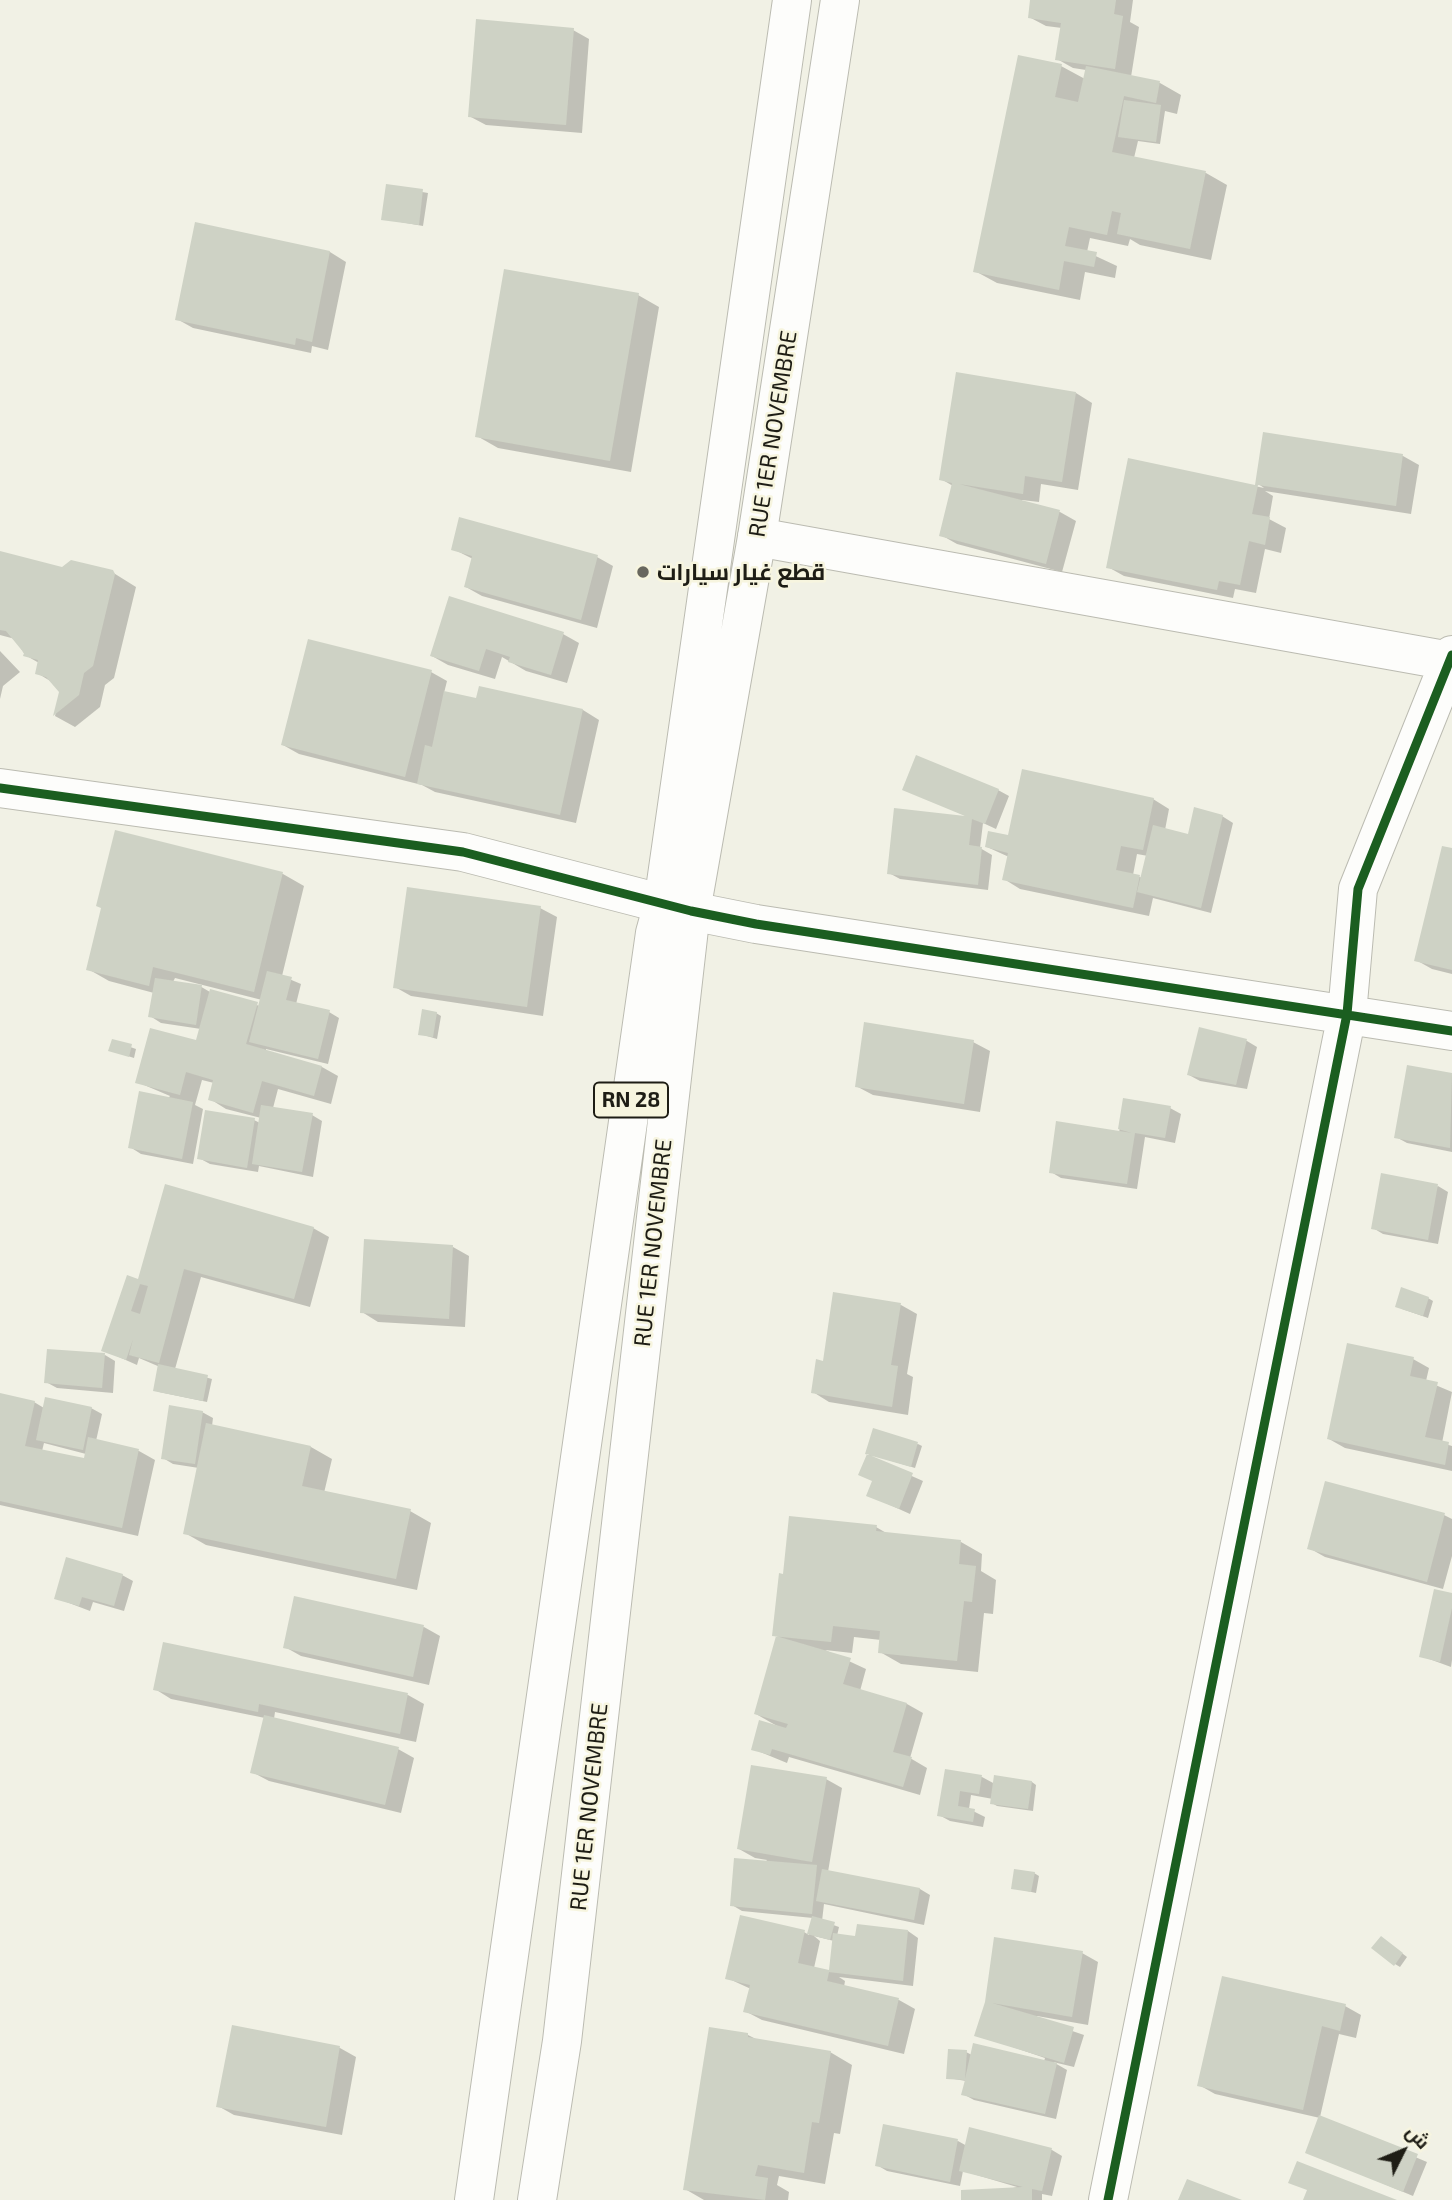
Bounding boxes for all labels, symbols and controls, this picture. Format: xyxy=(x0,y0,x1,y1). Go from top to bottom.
street label: RUE 1ER NOVEMBRE xyxy=(743,329,803,539)
place label: قطع غيار سيارات xyxy=(657,558,825,586)
marker: قطع غيار سيارات xyxy=(635,564,651,580)
road number: RN 28 xyxy=(594,1082,668,1118)
street label: RUE 1ER NOVEMBRE xyxy=(628,1138,678,1348)
street label: RUE 1ER NOVEMBRE xyxy=(564,1702,614,1912)
north arrow xyxy=(1368,2116,1438,2186)
text: ش xyxy=(1402,2120,1435,2153)

